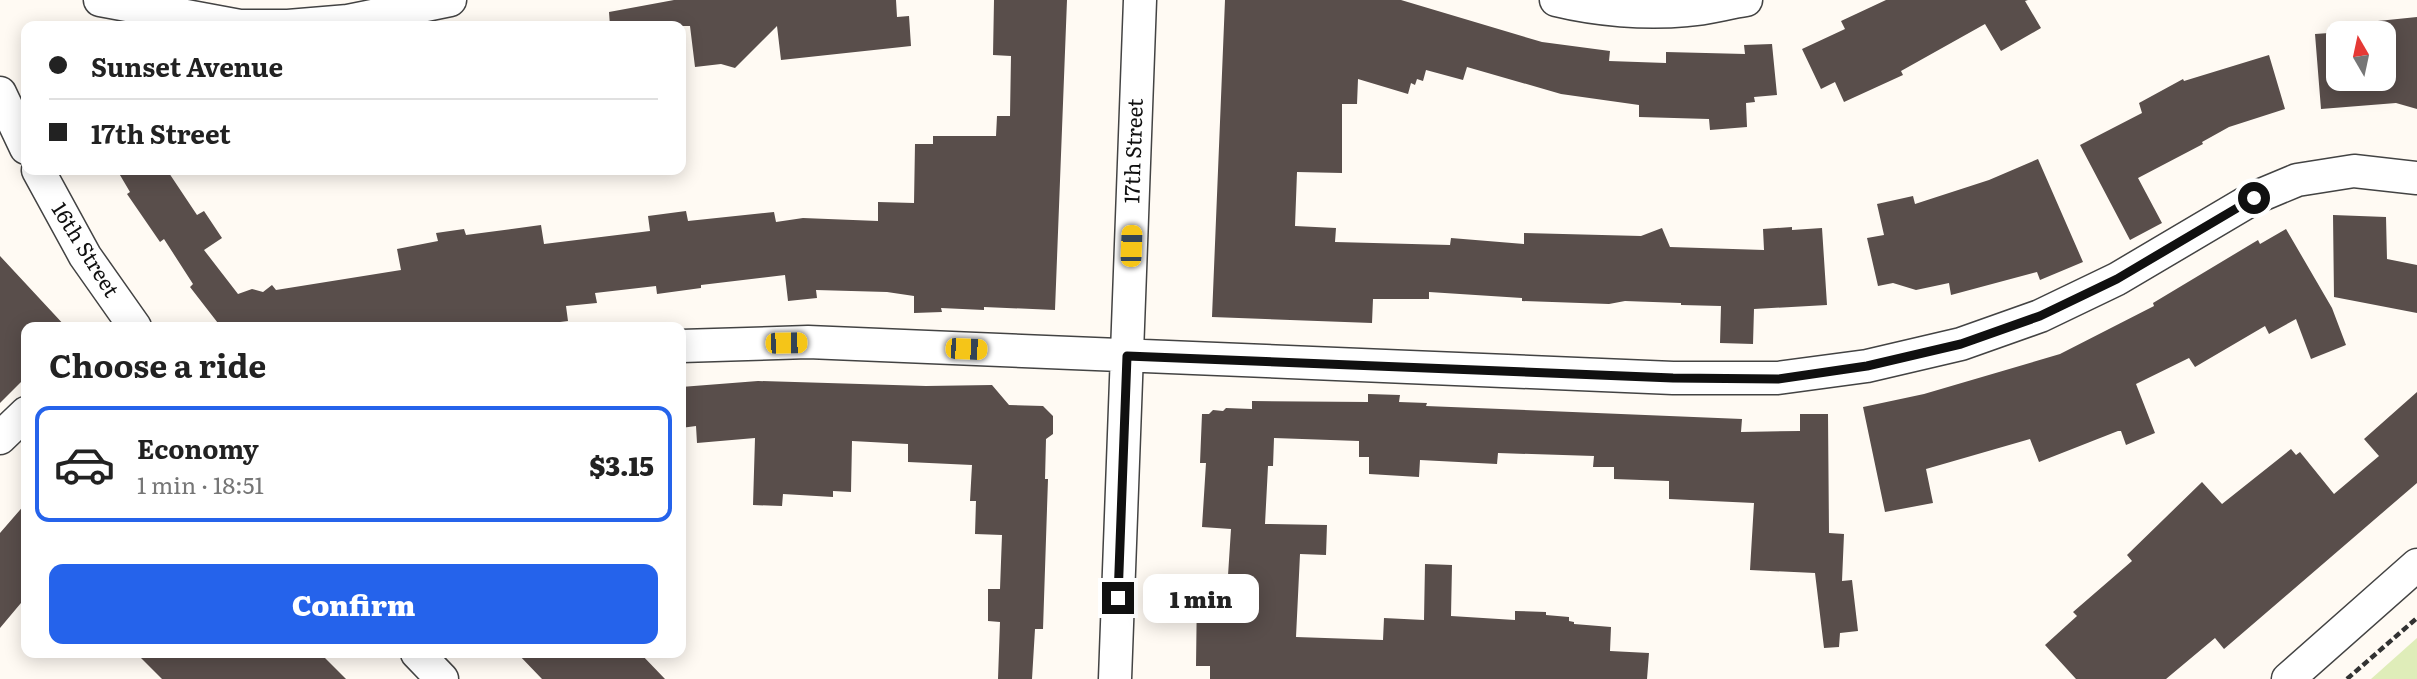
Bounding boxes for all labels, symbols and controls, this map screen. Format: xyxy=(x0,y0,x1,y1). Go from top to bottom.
north arrow xyxy=(2326,21,2396,91)
map controls xyxy=(2326,21,2396,91)
text: Sunset Avenue xyxy=(91,46,283,85)
street label: 17th Street xyxy=(1114,97,1149,204)
text: 17th Street xyxy=(91,113,231,152)
route start xyxy=(2238,182,2270,214)
street label: 16th Street xyxy=(46,195,129,302)
car xyxy=(1120,225,1143,267)
car xyxy=(765,332,808,354)
car xyxy=(945,338,988,360)
text: Choose a ride xyxy=(49,340,266,388)
text: Economy xyxy=(137,428,259,467)
icon: car xyxy=(53,433,116,496)
text: $3.15 xyxy=(589,445,654,484)
text: 1 min · 18:51 xyxy=(137,467,264,501)
button: Confirm xyxy=(49,564,658,644)
callout: 1 min xyxy=(1142,574,1258,622)
text: 1 min xyxy=(1170,581,1232,615)
route end xyxy=(1102,582,1134,614)

